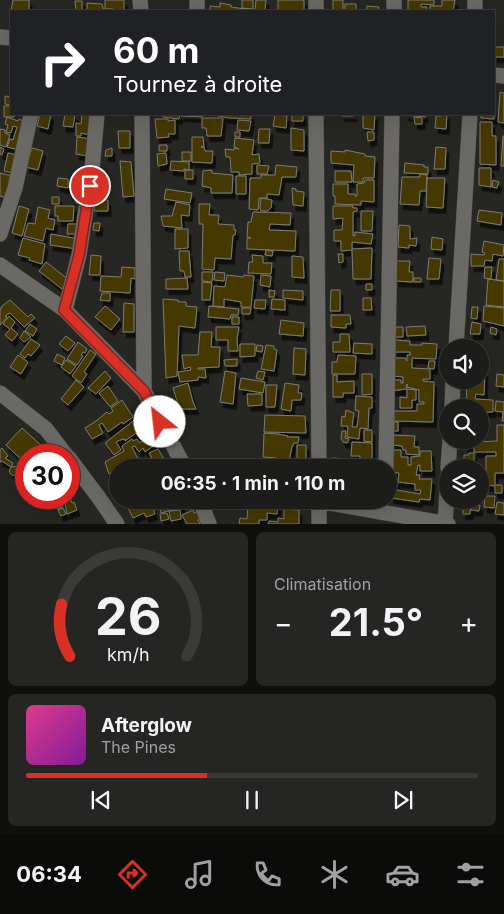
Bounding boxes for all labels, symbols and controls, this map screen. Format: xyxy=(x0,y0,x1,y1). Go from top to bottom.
text: 60 m xyxy=(113,29,200,71)
icon: right xyxy=(30,30,95,95)
text: Tournez à droite xyxy=(113,71,282,97)
pin xyxy=(69,165,111,207)
icon: arrive xyxy=(76,172,104,200)
map controls xyxy=(439,339,489,509)
button: sound xyxy=(439,339,489,389)
position arrow xyxy=(133,395,185,447)
button: search xyxy=(439,399,489,449)
speed limit sign: 30 xyxy=(15,444,80,509)
button: layers xyxy=(439,459,489,509)
text: 06:35 · 1 min · 110 m xyxy=(161,472,345,495)
text: Climatisation xyxy=(274,574,371,594)
text: 26 xyxy=(95,585,161,648)
text: 21.5° xyxy=(329,599,423,645)
text: − xyxy=(274,606,293,640)
text: + xyxy=(459,606,478,640)
text: km/h xyxy=(107,644,149,665)
text: Afterglow xyxy=(101,714,192,737)
text: The Pines xyxy=(101,737,176,757)
icon: previous xyxy=(87,786,115,814)
icon: pause xyxy=(238,786,266,814)
icon: next xyxy=(389,786,417,814)
icon: directions xyxy=(115,857,150,892)
icon: music xyxy=(182,857,217,892)
icon: phone xyxy=(250,857,285,892)
icon: climate xyxy=(317,857,352,892)
icon: car xyxy=(385,857,420,892)
icon: filters xyxy=(453,857,488,892)
text: 06:34 xyxy=(16,861,82,887)

